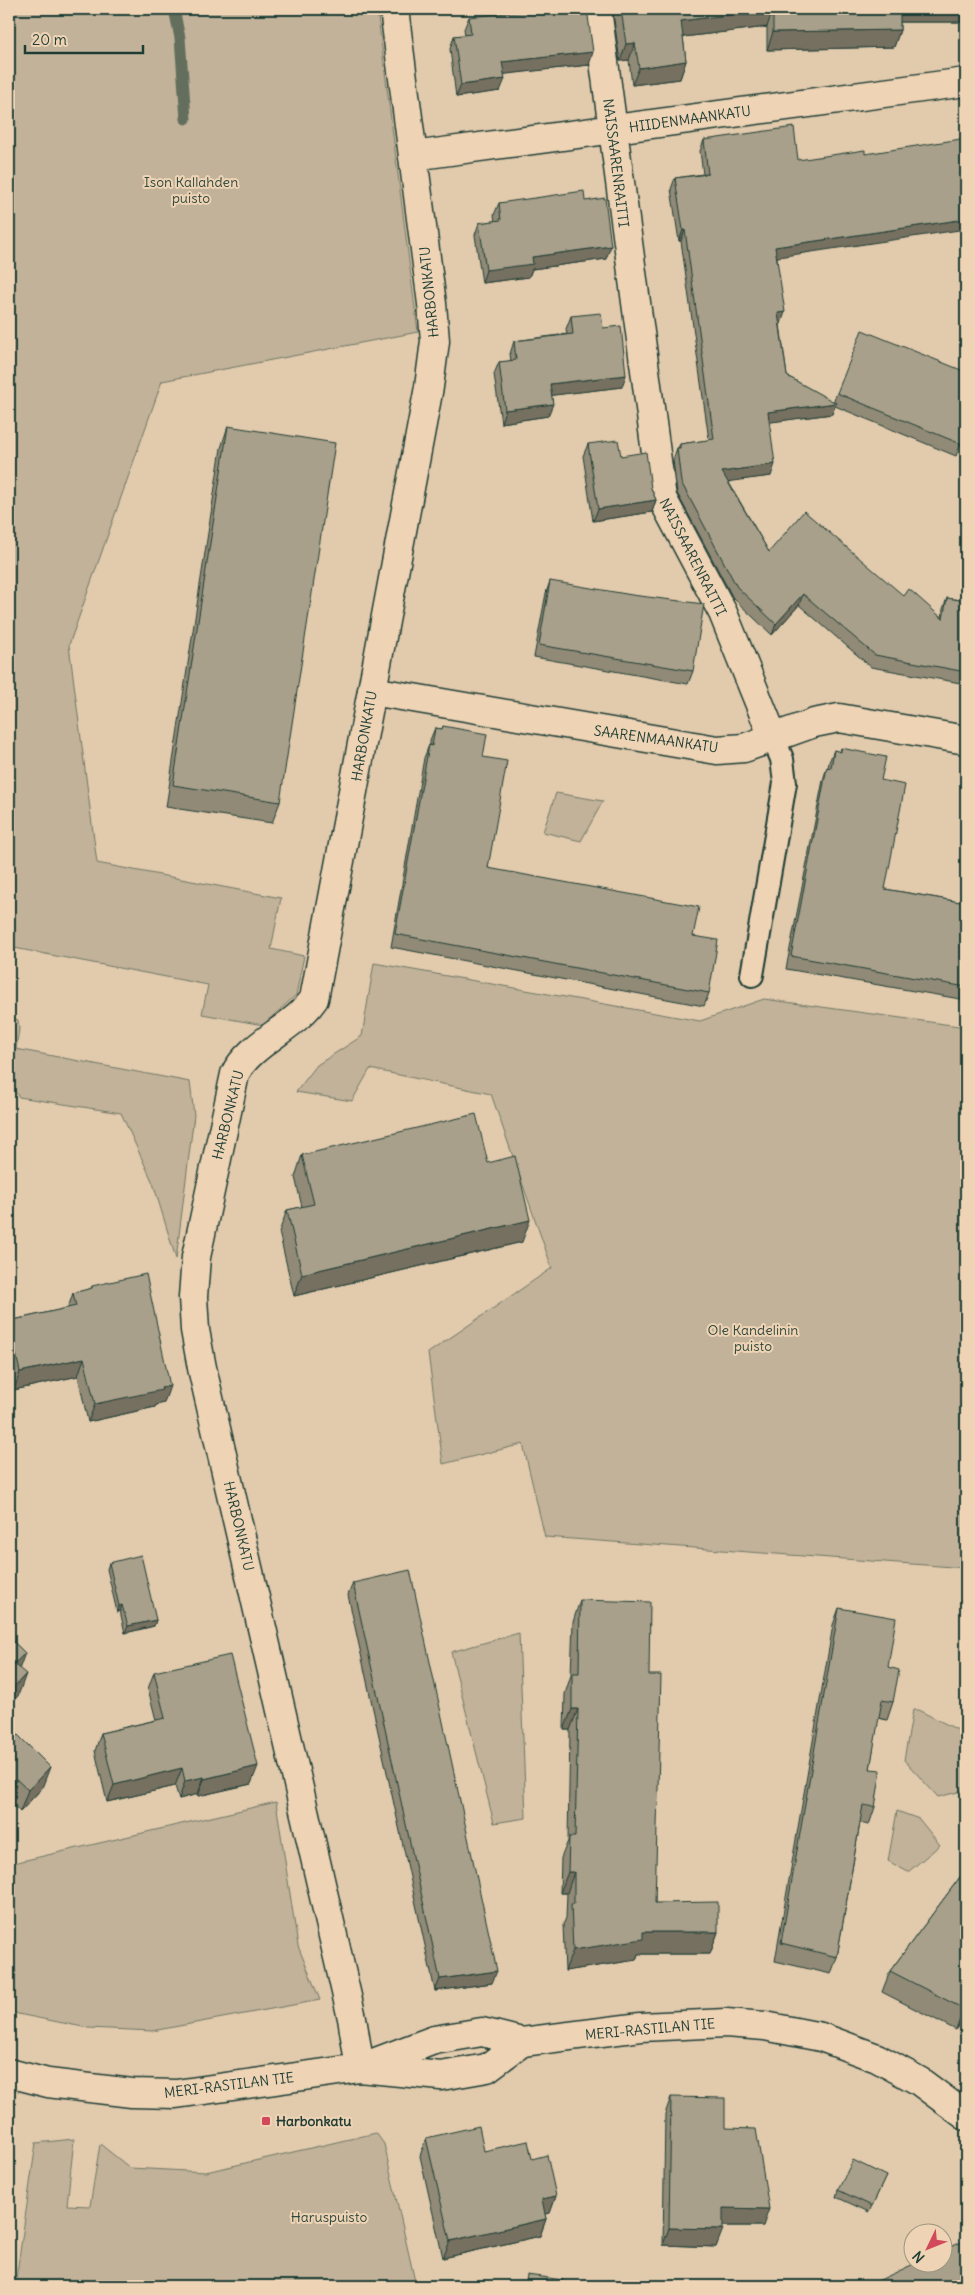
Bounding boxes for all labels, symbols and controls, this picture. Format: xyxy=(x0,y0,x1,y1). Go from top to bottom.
scale bar xyxy=(25,22,142,54)
text: 20 m xyxy=(32,30,67,49)
street label: NAISSAARENRAITTI xyxy=(599,97,633,229)
street label: HIIDENMAANKATU xyxy=(628,102,752,136)
park label: Ison Kallahden puisto xyxy=(144,173,238,207)
street label: HARBONKATU xyxy=(415,246,443,338)
street label: NAISSAARENRAITTI xyxy=(655,495,731,619)
street label: HARBONKATU xyxy=(347,689,381,783)
street label: SAARENMAANKATU xyxy=(593,721,719,757)
street label: HARBONKATU xyxy=(208,1068,248,1162)
park label: Ole Kandelinin puisto xyxy=(708,1321,798,1355)
street label: HARBONKATU xyxy=(220,1479,258,1573)
street label: MERI-RASTILAN TIE xyxy=(584,2014,716,2044)
street label: MERI-RASTILAN TIE xyxy=(163,2068,295,2102)
place label: Harbonkatu xyxy=(276,2112,351,2130)
marker: Harbonkatu xyxy=(260,2115,272,2127)
park label: Haruspuisto xyxy=(291,2208,367,2226)
north arrow xyxy=(902,2222,952,2272)
text: N xyxy=(909,2247,928,2267)

